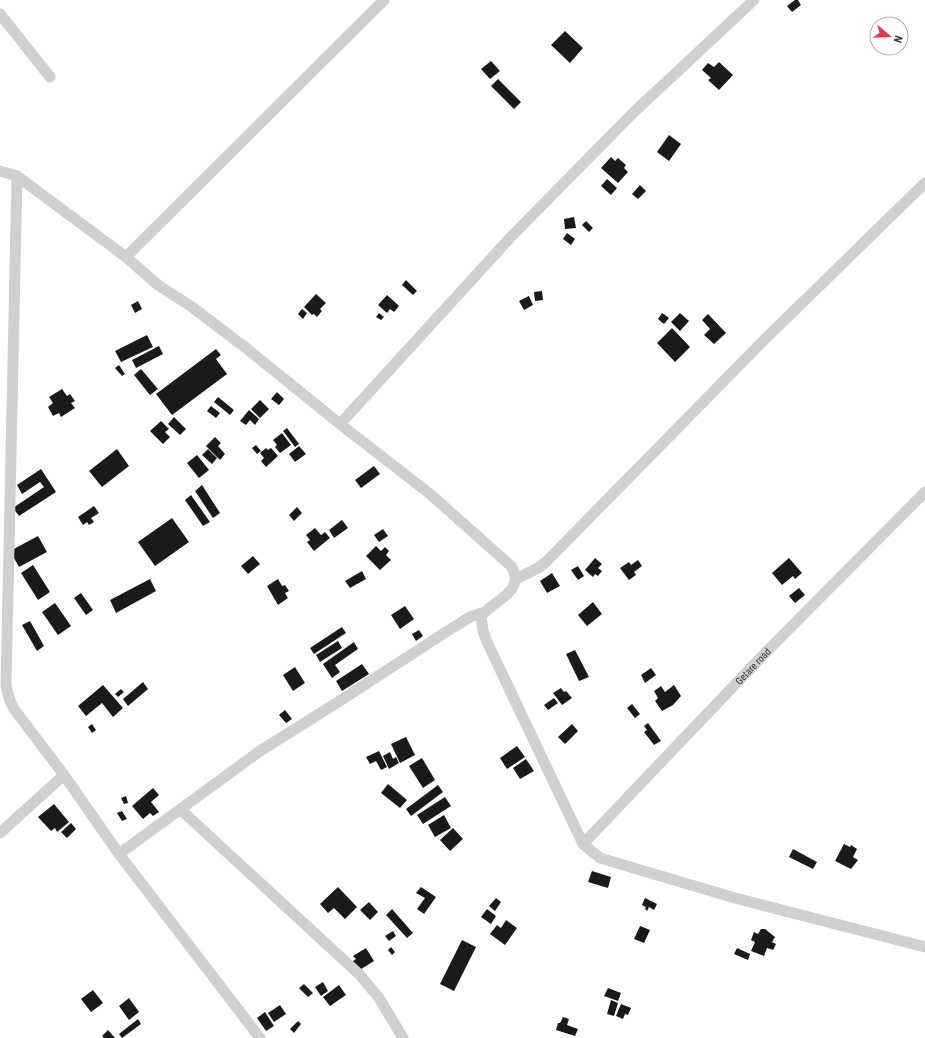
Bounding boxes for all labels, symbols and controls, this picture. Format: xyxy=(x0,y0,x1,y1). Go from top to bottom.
north arrow xyxy=(869,16,909,56)
text: N xyxy=(891,34,905,45)
street label: Getare road xyxy=(733,645,773,686)

